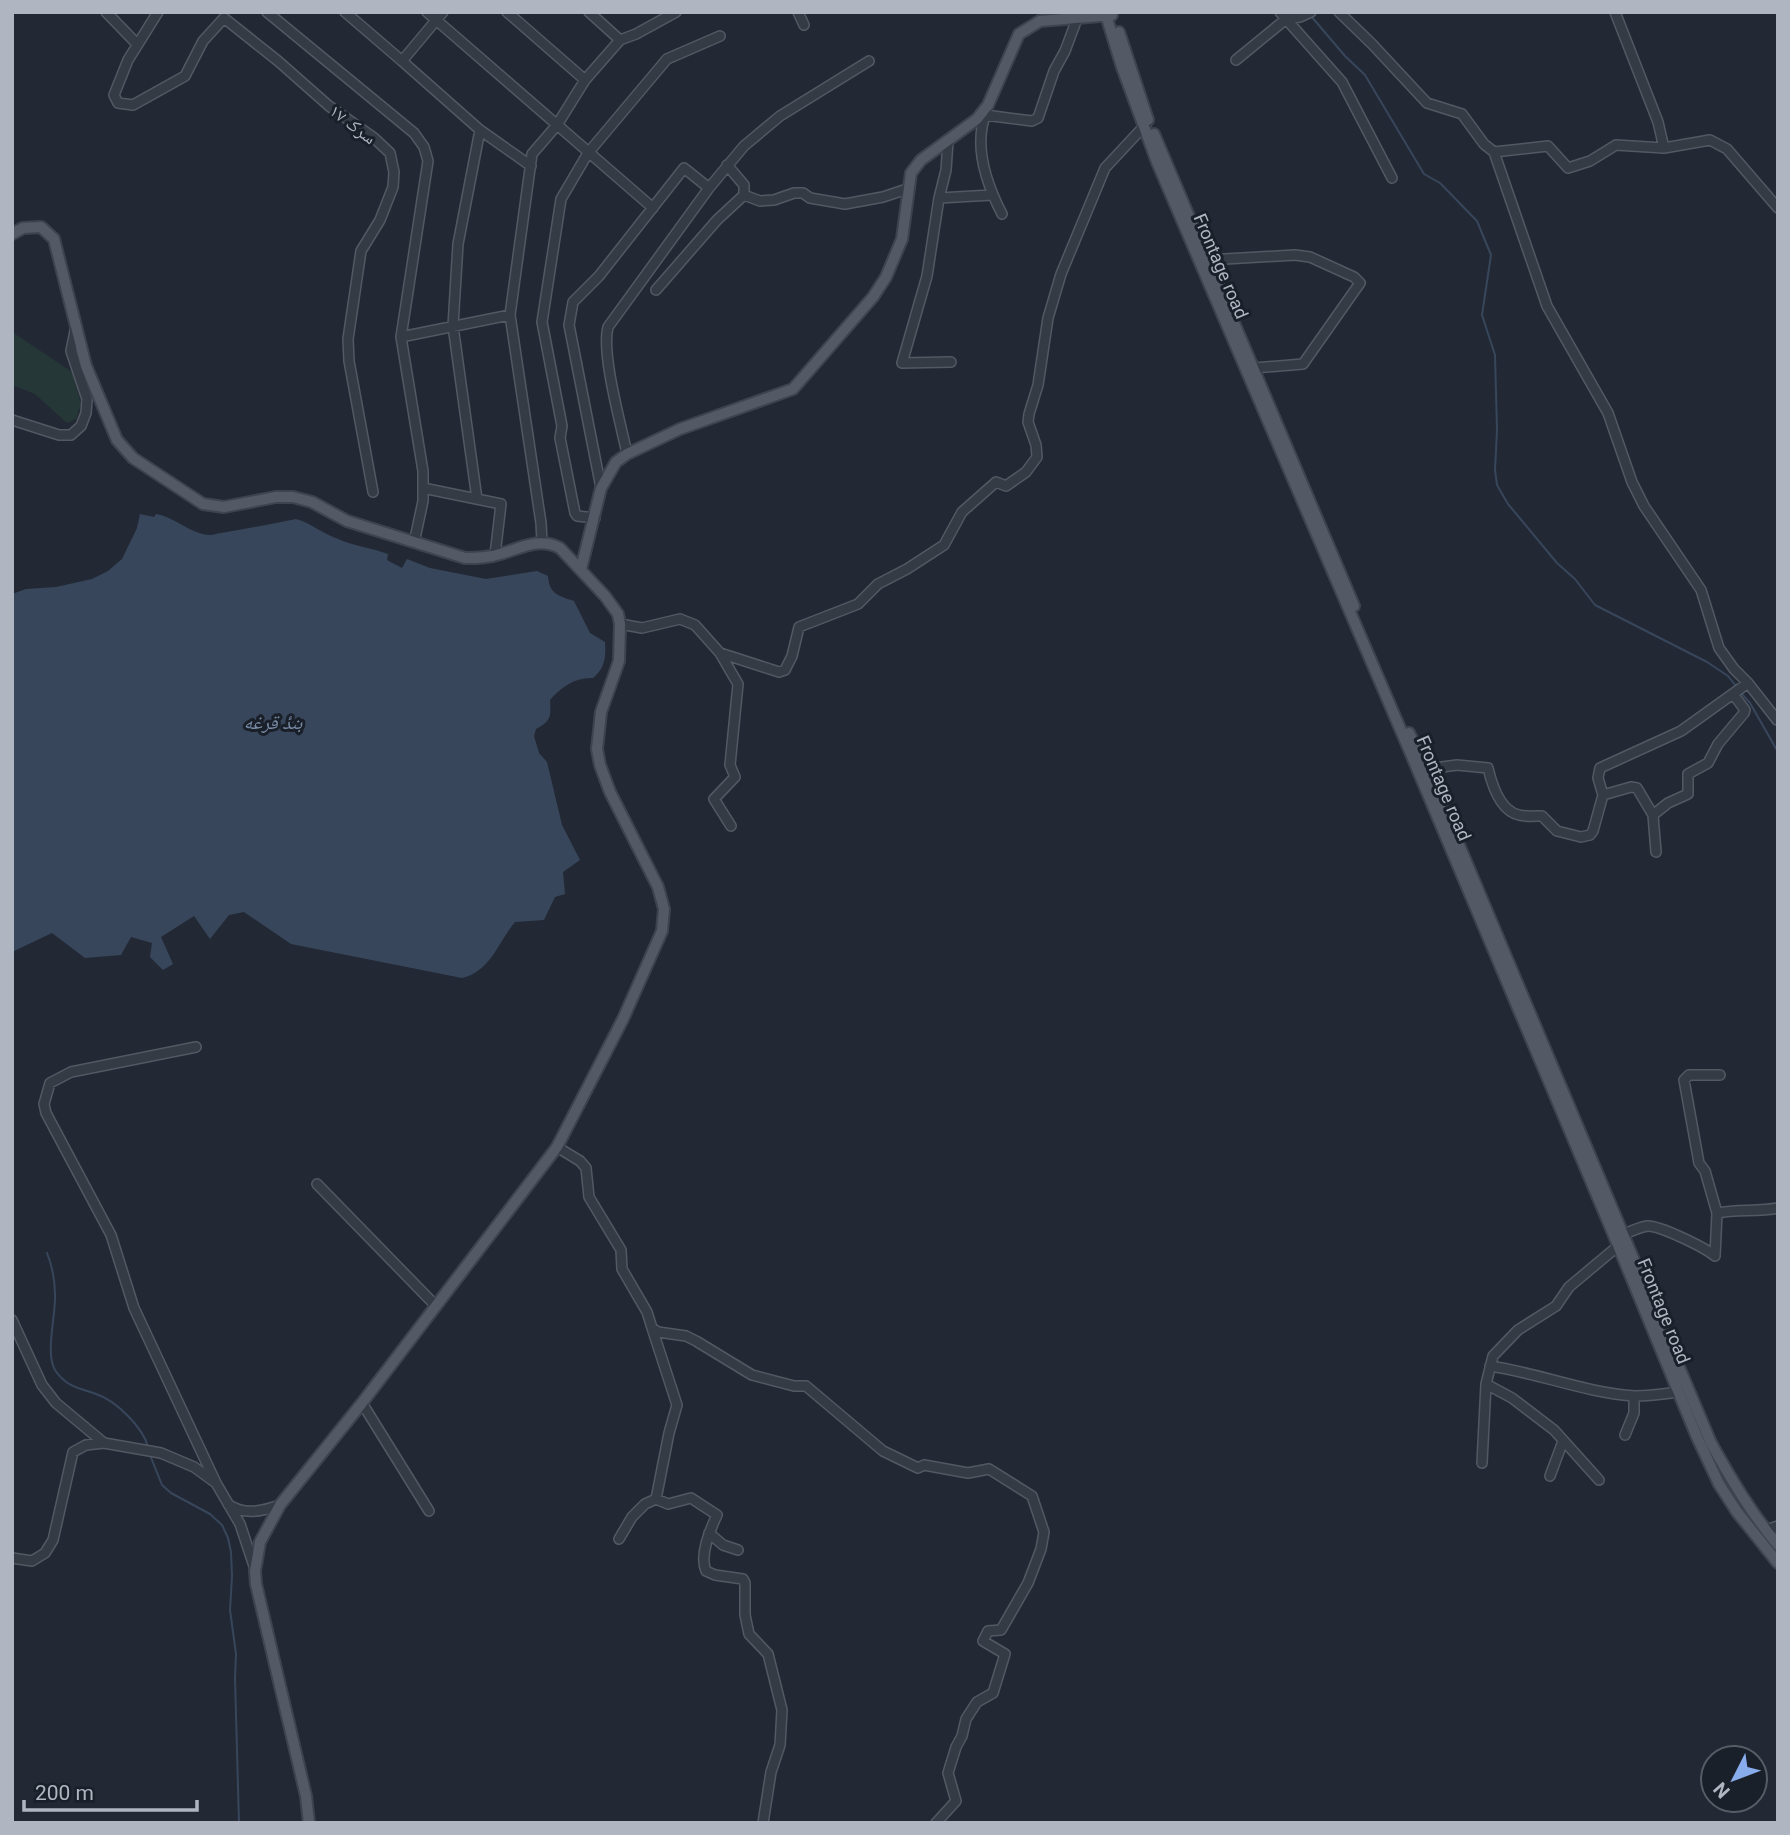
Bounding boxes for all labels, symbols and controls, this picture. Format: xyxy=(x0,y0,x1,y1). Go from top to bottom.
street label: سرک ۱۷ xyxy=(326,100,380,148)
street label: Frontage road xyxy=(1189,210,1253,322)
water label: بندٔ قرغه xyxy=(244,711,303,734)
street label: Frontage road xyxy=(1412,732,1476,844)
street label: Frontage road xyxy=(1633,1255,1695,1367)
north arrow xyxy=(1699,1744,1769,1814)
scale bar xyxy=(24,1769,198,1813)
text: N xyxy=(1709,1777,1735,1803)
text: 200 m xyxy=(35,1781,94,1805)

